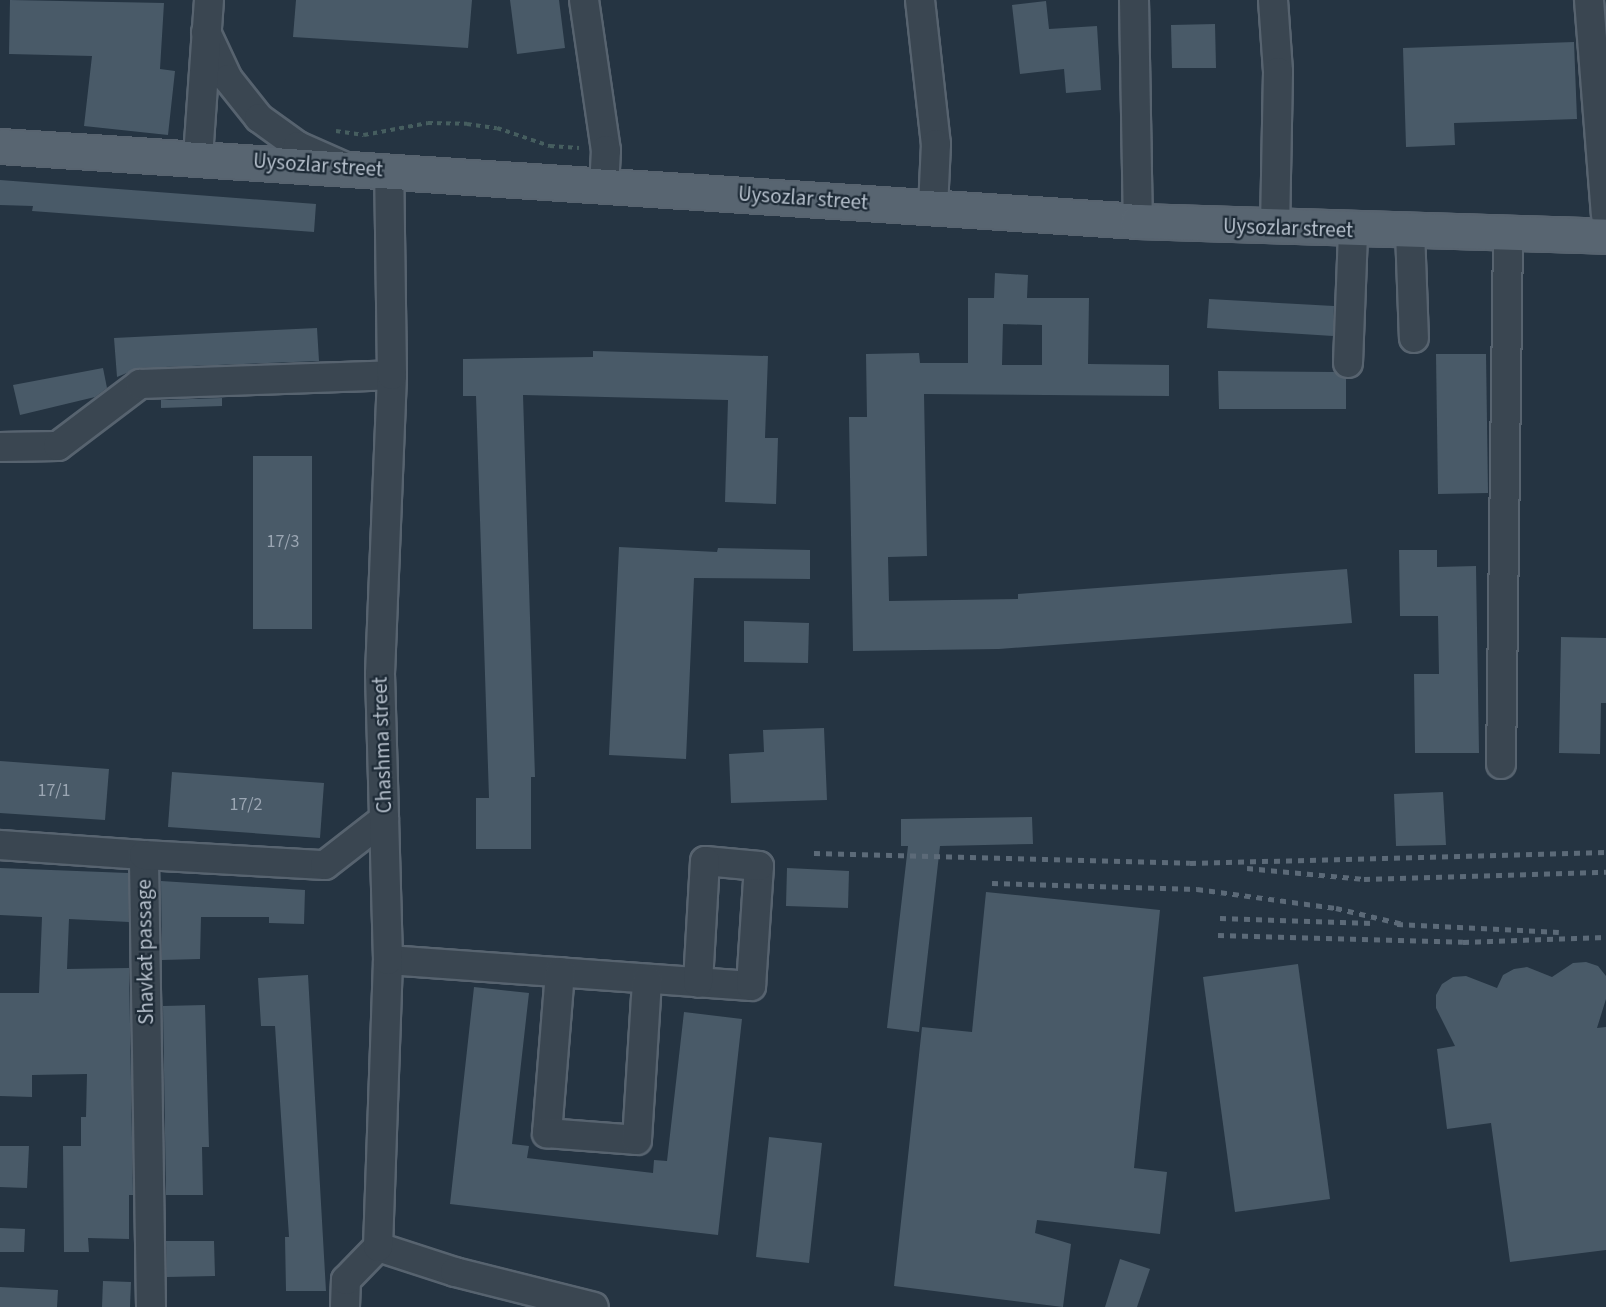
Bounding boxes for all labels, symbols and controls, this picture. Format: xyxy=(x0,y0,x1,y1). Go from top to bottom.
street label: Uysozlar street xyxy=(252,148,384,182)
street label: Uysozlar street xyxy=(737,181,869,215)
street label: Uysozlar street xyxy=(1223,213,1353,243)
house number: 17/3 xyxy=(266,531,300,553)
street label: Chashma street xyxy=(367,676,397,814)
house number: 17/1 xyxy=(37,780,71,802)
house number: 17/2 xyxy=(229,794,263,816)
street label: Shavkat passage xyxy=(131,879,159,1025)

